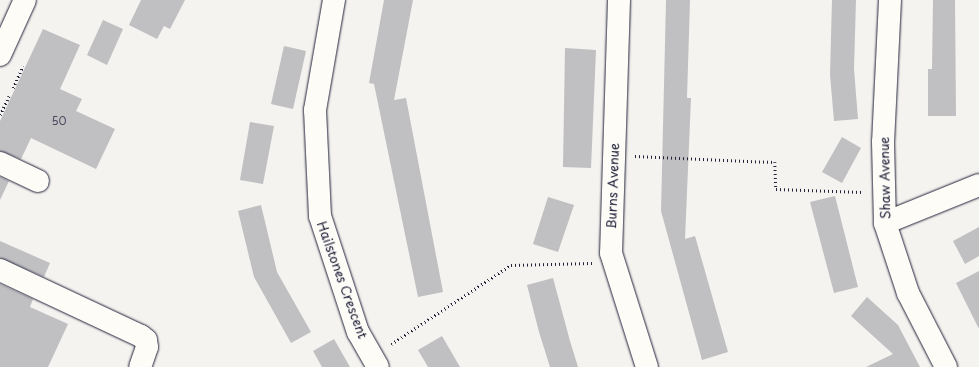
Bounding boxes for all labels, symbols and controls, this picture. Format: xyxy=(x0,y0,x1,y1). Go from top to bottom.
house number: 50 xyxy=(51,114,67,128)
street label: Shaw Avenue xyxy=(876,136,894,220)
street label: Burns Avenue xyxy=(604,143,622,229)
street label: Hailstones Crescent xyxy=(313,219,371,341)

